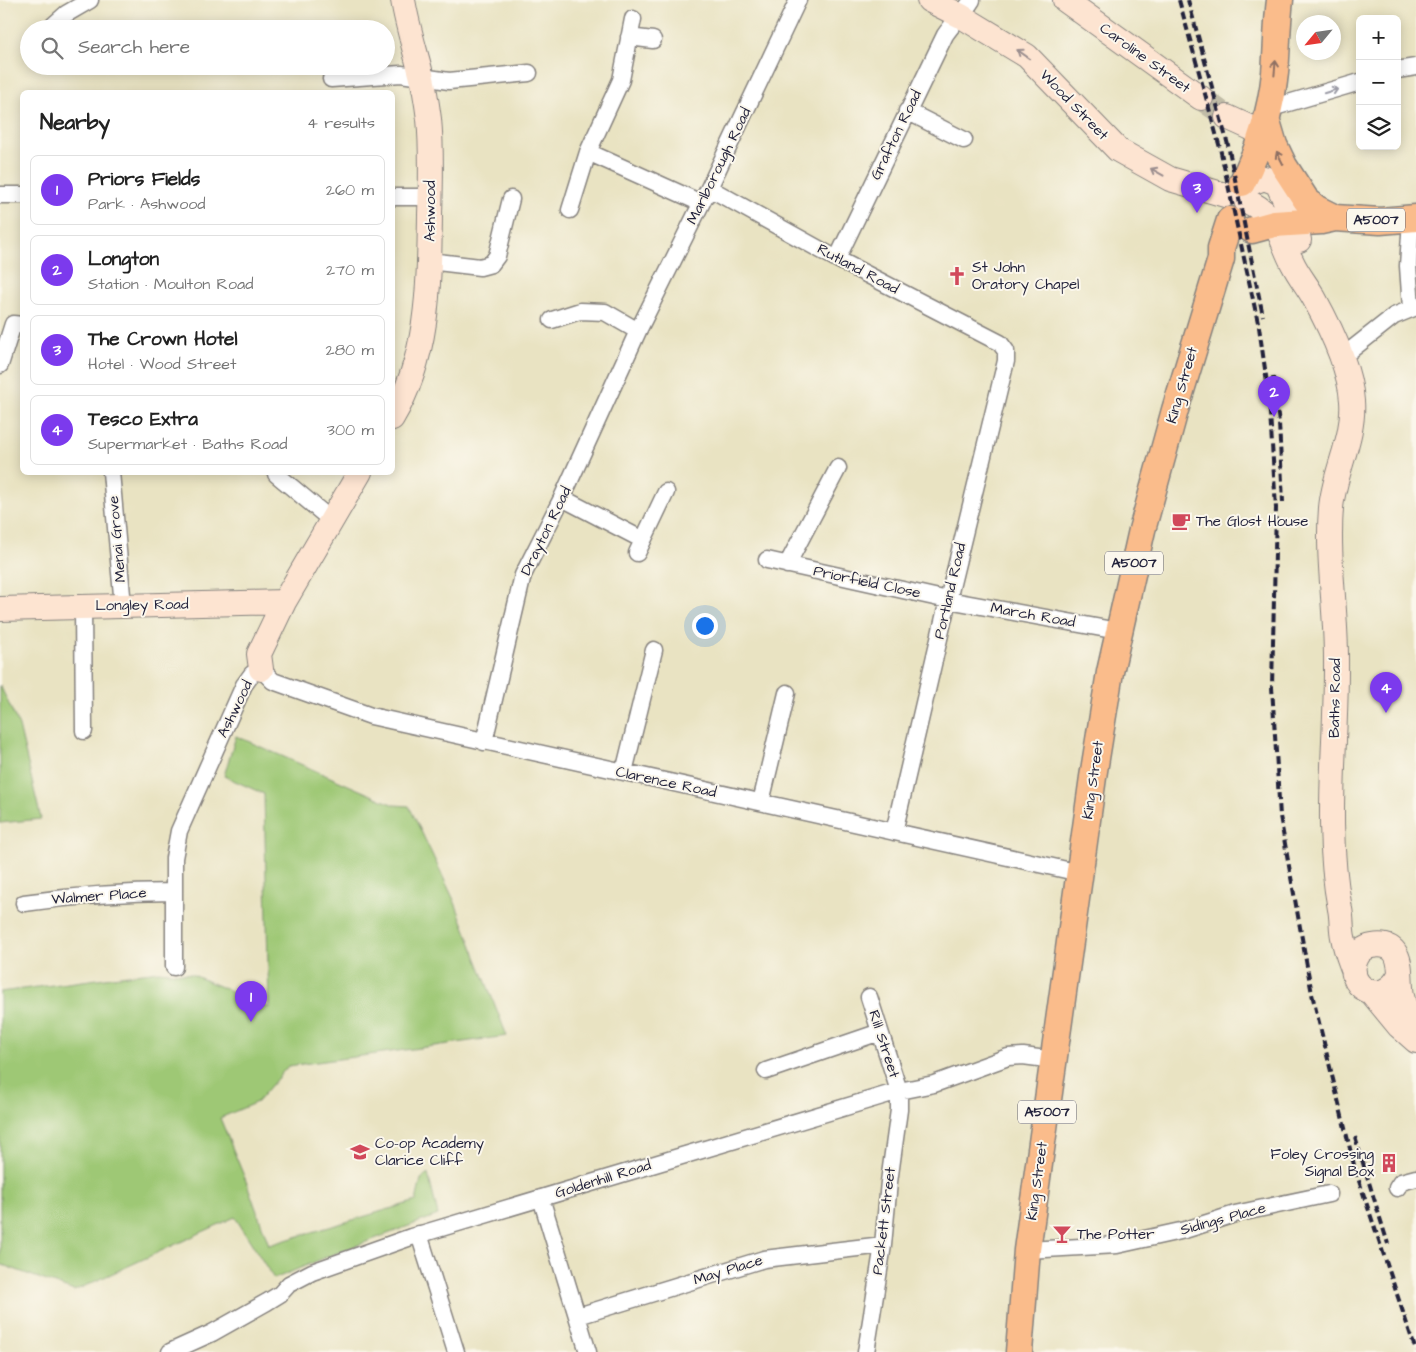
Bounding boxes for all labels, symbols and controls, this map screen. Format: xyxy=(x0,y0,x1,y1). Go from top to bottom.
north arrow xyxy=(1296,15,1341,60)
map controls xyxy=(1356,15,1401,150)
button: + xyxy=(1356,15,1401,60)
street label: Caroline Street xyxy=(1095,18,1195,98)
search box xyxy=(20,20,395,75)
icon: search xyxy=(38,34,66,62)
text: Search here xyxy=(78,34,190,61)
one-way arrow xyxy=(1017,49,1031,59)
button: − xyxy=(1356,60,1401,105)
one-way arrow xyxy=(1270,61,1280,77)
street label: Wood Street xyxy=(1035,65,1113,145)
one-way arrow xyxy=(1322,85,1338,95)
street label: Grafton Road xyxy=(865,86,927,183)
street label: Marlborough Road xyxy=(682,104,757,228)
button: layers xyxy=(1356,105,1401,150)
text: Nearby xyxy=(40,108,110,137)
text: 4 results xyxy=(307,112,375,134)
one-way arrow xyxy=(1275,151,1284,166)
text: Priors Fields xyxy=(88,166,200,193)
one-way arrow xyxy=(1150,167,1165,177)
pin: 3 xyxy=(1181,172,1213,213)
text: 1 xyxy=(56,179,58,201)
text: 260 m xyxy=(326,179,374,201)
street label: Ashwood xyxy=(420,180,441,242)
text: Park · Ashwood xyxy=(88,193,205,215)
road number: A5007 xyxy=(1347,208,1405,232)
street label: Rutland Road xyxy=(813,239,903,300)
text: Longton xyxy=(88,246,159,273)
place label: St John Oratory Chapel xyxy=(972,257,1079,296)
text: 2 xyxy=(52,259,62,281)
text: 270 m xyxy=(326,259,374,281)
church icon: St John Oratory Chapel xyxy=(946,265,968,287)
text: Station · Moulton Road xyxy=(88,273,253,295)
text: The Crown Hotel xyxy=(88,326,237,353)
text: 3 xyxy=(53,339,61,361)
text: 280 m xyxy=(326,339,374,361)
street label: King Street xyxy=(1161,344,1204,426)
text: Hotel · Wood Street xyxy=(88,353,236,375)
pin: 2 xyxy=(1258,376,1290,417)
text: Tesco Extra xyxy=(88,406,198,433)
text: 4 xyxy=(52,419,62,441)
text: 300 m xyxy=(327,419,374,441)
text: Supermarket · Baths Road xyxy=(88,433,287,455)
street label: Drayton Road xyxy=(515,483,578,579)
street label: Menai Grove xyxy=(103,495,131,583)
cafe icon: The Glost House xyxy=(1170,510,1192,532)
place label: The Glost House xyxy=(1196,511,1308,532)
street label: Portland Road xyxy=(929,541,971,641)
road number: A5007 xyxy=(1105,552,1163,574)
street label: Priorfield Close xyxy=(811,560,923,604)
street label: Longley Road xyxy=(95,594,189,617)
street label: March Road xyxy=(989,597,1077,633)
your location xyxy=(692,613,718,639)
street label: Baths Road xyxy=(1324,658,1346,738)
pin: 4 xyxy=(1370,672,1402,713)
street label: Ashwood xyxy=(212,677,258,741)
street label: King Street xyxy=(1077,739,1110,821)
street label: Clarence Road xyxy=(614,761,719,803)
street label: Walmer Place xyxy=(51,882,147,910)
pin: 1 xyxy=(235,981,267,1022)
street label: Rill Street xyxy=(863,1007,905,1081)
road number: A5007 xyxy=(1018,1100,1076,1124)
place label: Co-op Academy Clarice Cliff xyxy=(375,1133,484,1171)
street label: King Street xyxy=(1021,1140,1054,1222)
school or university icon: Co-op Academy Clarice Cliff xyxy=(349,1141,371,1163)
place label: Foley Crossing Signal Box xyxy=(1271,1144,1375,1183)
building icon: Foley Crossing Signal Box xyxy=(1378,1152,1400,1174)
street label: Goldenhill Road xyxy=(552,1154,654,1204)
street label: Packett Street xyxy=(867,1166,901,1276)
street label: Sidings Place xyxy=(1178,1197,1268,1241)
bar icon: The Potter xyxy=(1051,1223,1073,1245)
place label: The Potter xyxy=(1077,1224,1154,1245)
street label: May Place xyxy=(691,1250,766,1291)

